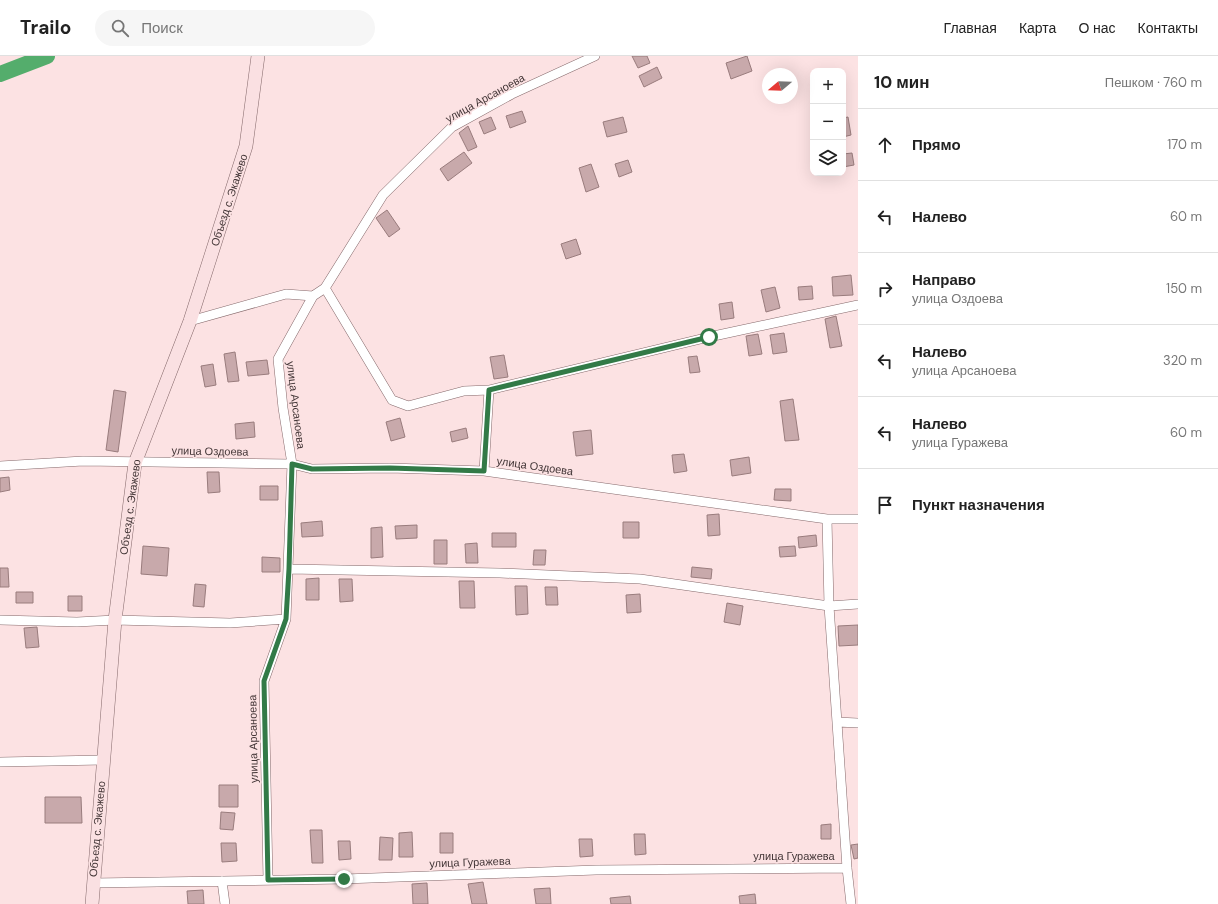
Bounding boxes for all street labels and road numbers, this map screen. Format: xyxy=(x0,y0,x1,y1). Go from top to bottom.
street label: улица Арсаноева xyxy=(443,70,528,126)
street label: Объезд с. Экажево xyxy=(207,152,251,248)
street label: улица Арсаноева xyxy=(284,360,308,451)
street label: улица Оздоева xyxy=(171,443,250,459)
street label: улица Оздоева xyxy=(496,454,575,478)
street label: Объезд с. Экажево xyxy=(116,458,144,556)
street label: улица Арсаноева xyxy=(245,694,261,783)
street label: Объезд с. Экажево xyxy=(86,780,108,878)
street label: улица Гуражева xyxy=(753,849,836,863)
street label: улица Гуражева xyxy=(429,854,512,870)

